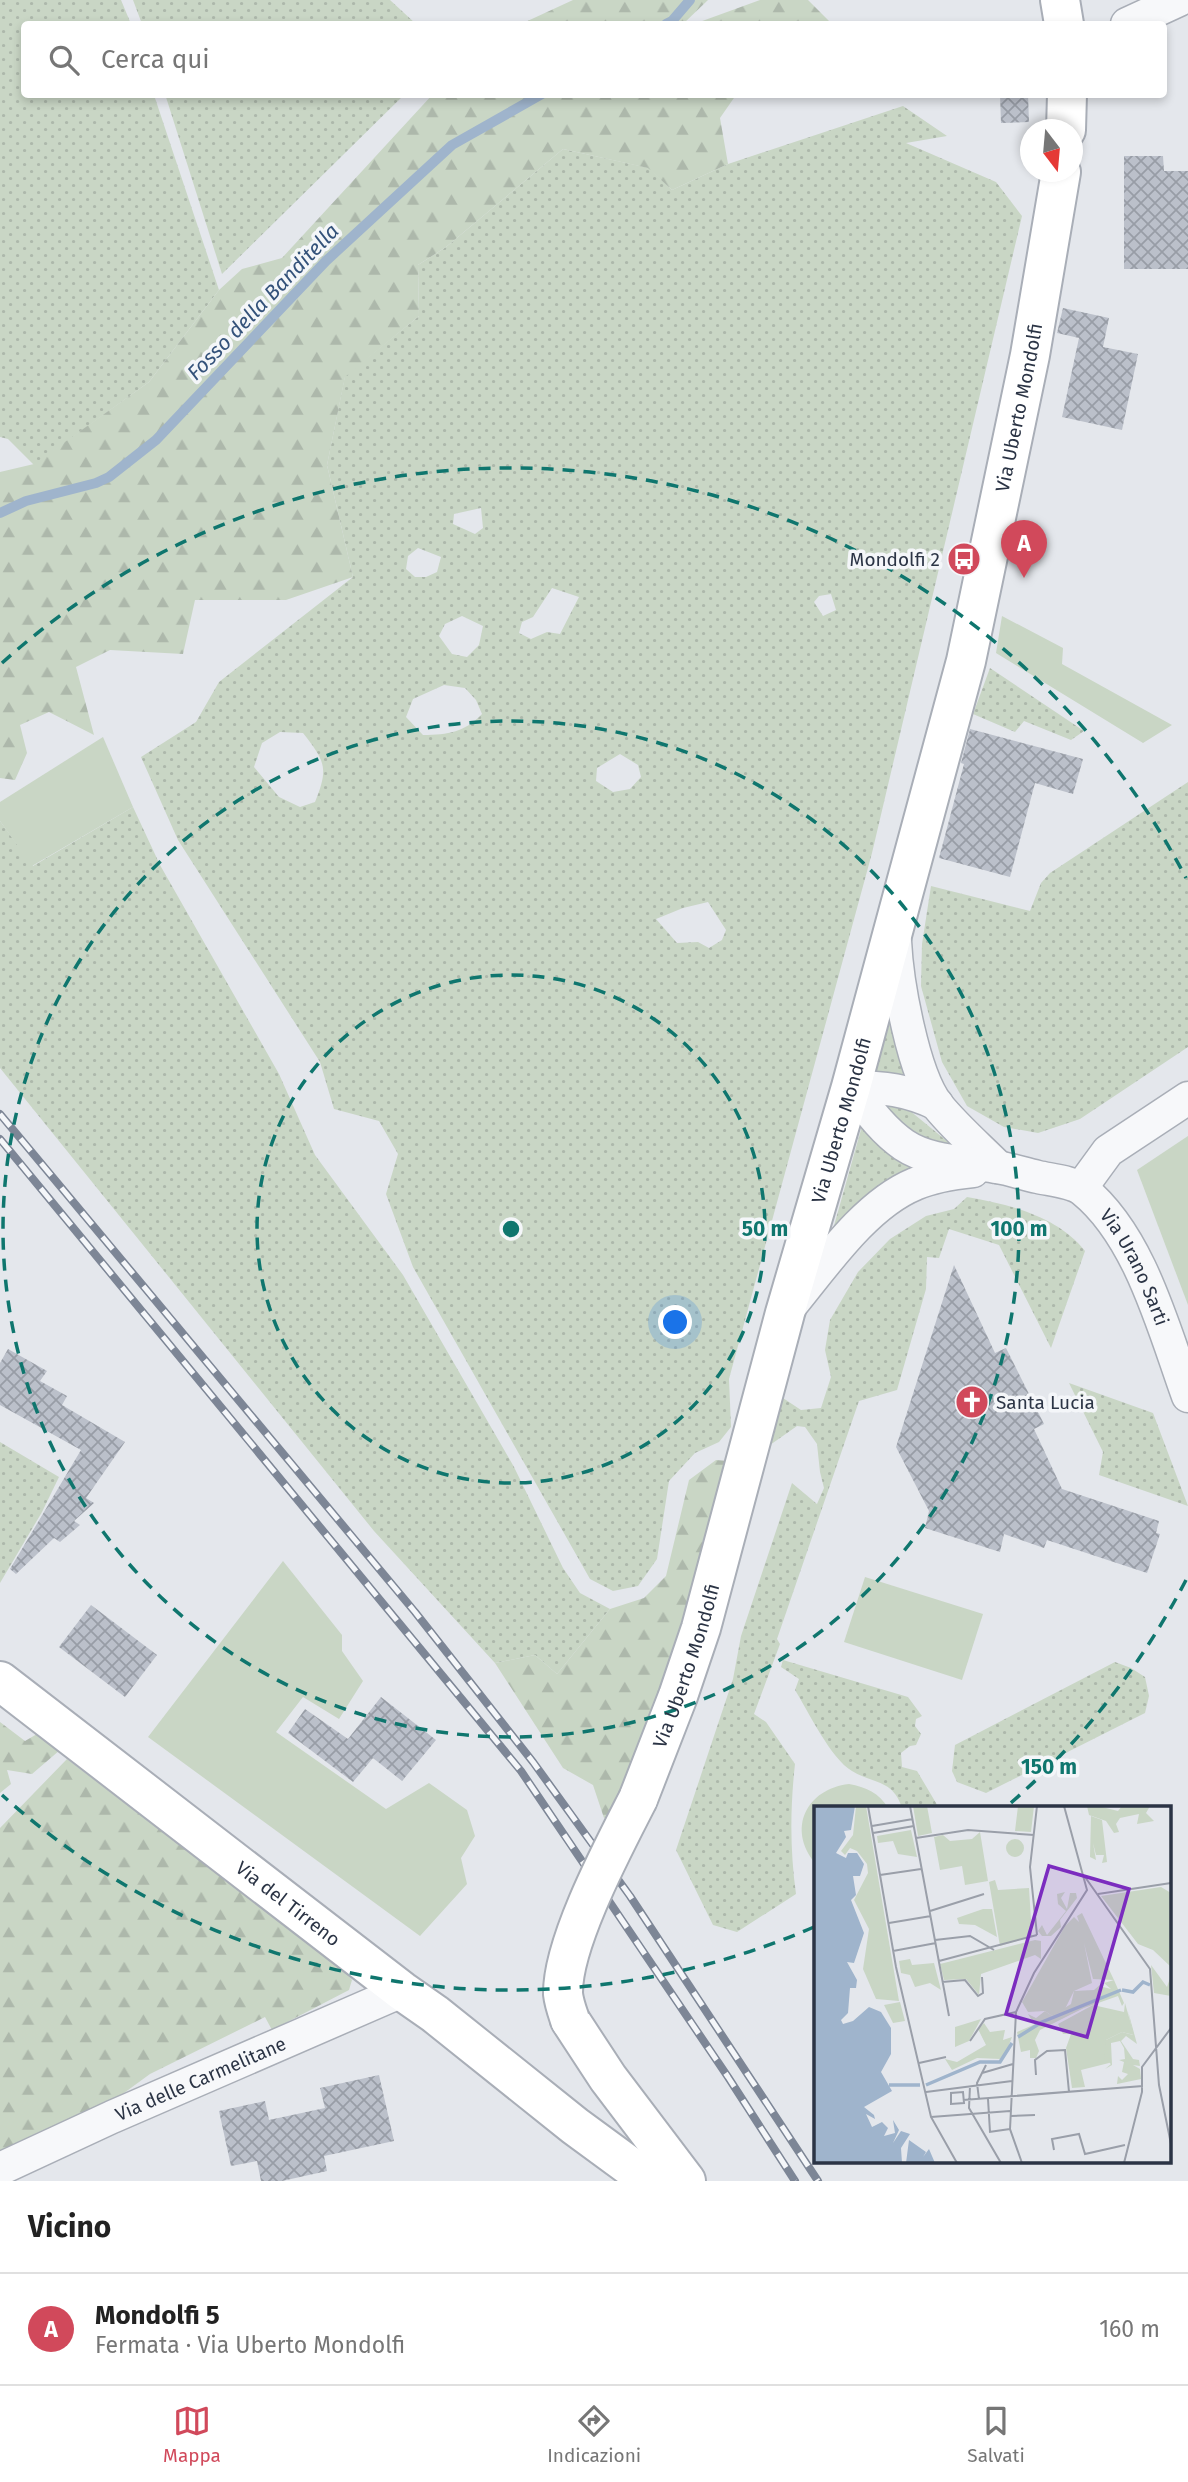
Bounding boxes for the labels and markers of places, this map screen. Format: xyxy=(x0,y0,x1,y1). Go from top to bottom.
pin: A xyxy=(1001,520,1047,578)
bus stop icon: Mondolfi 2 xyxy=(945,540,983,578)
place label: Mondolfi 2 xyxy=(850,548,940,571)
centre of rings xyxy=(499,1217,523,1241)
church icon: Santa Lucia xyxy=(953,1383,991,1421)
place label: Santa Lucia xyxy=(996,1391,1095,1414)

